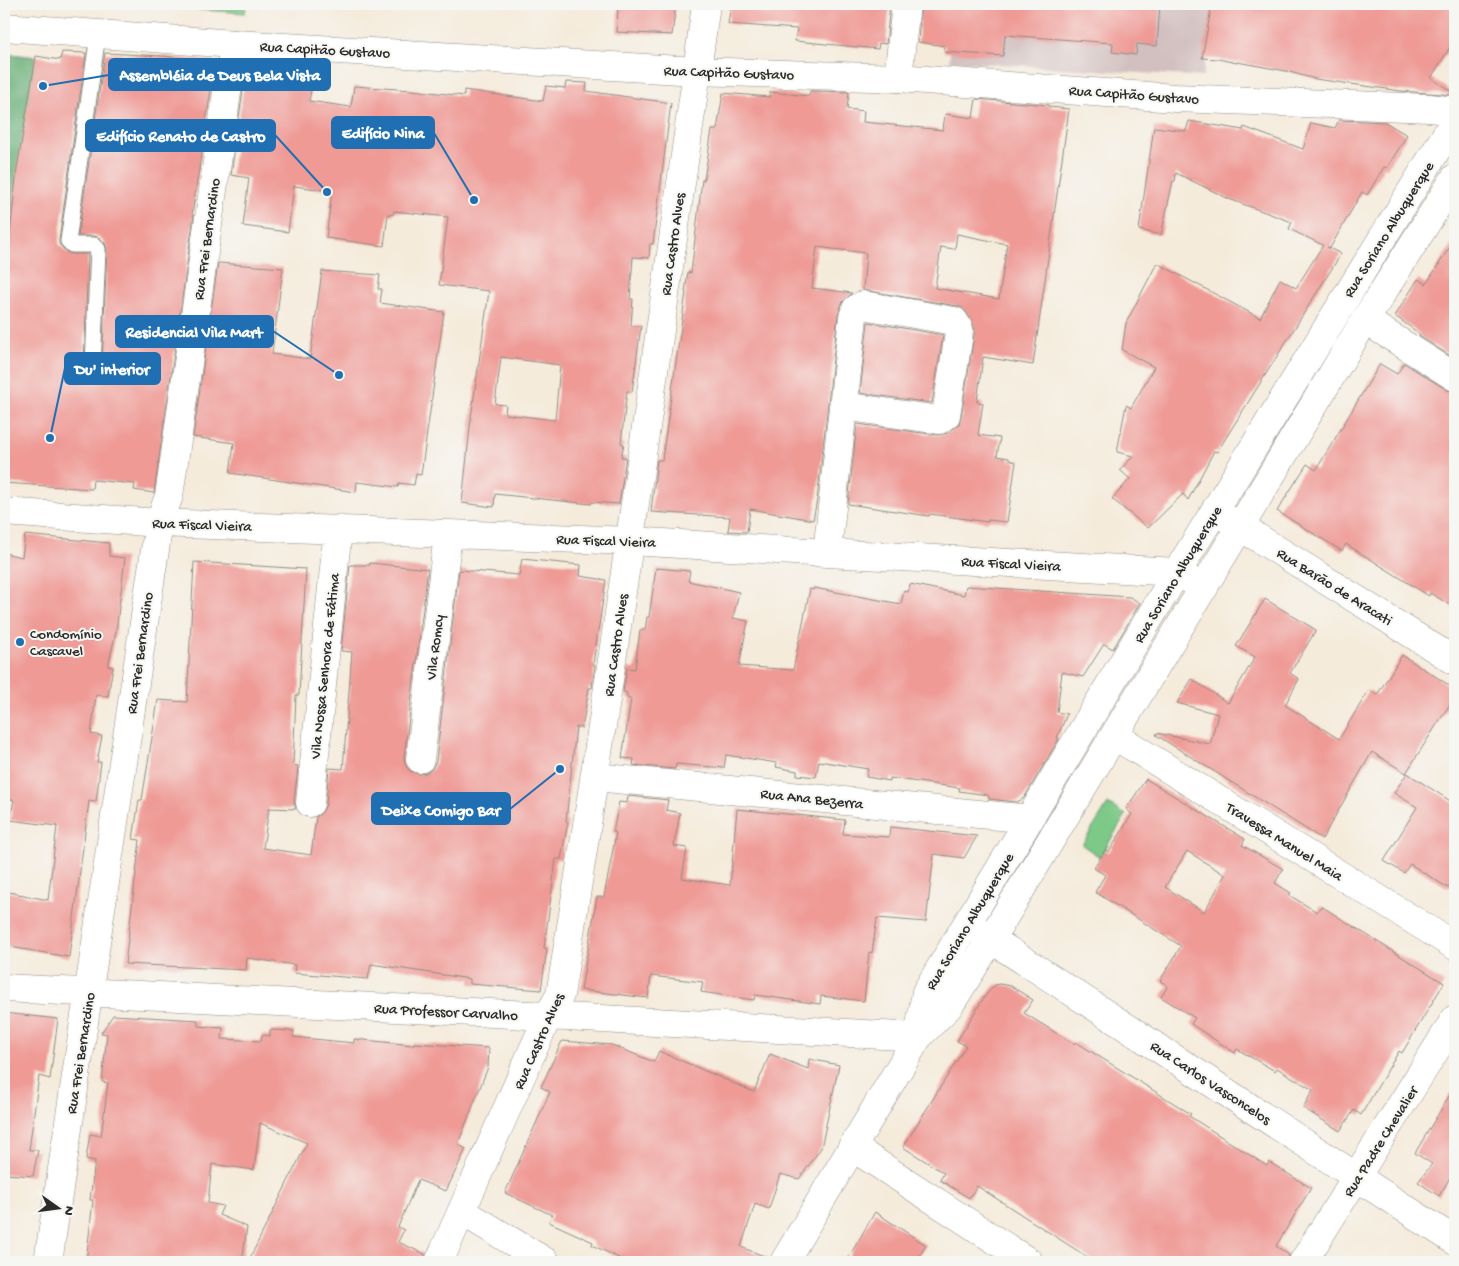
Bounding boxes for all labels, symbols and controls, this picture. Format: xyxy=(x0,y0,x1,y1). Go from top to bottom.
street label: Rua Capitão Gustavo xyxy=(259,39,391,63)
callout: Assembléia de Deus Bela Vista xyxy=(109,59,330,90)
street label: Rua Capitão Gustavo xyxy=(663,63,795,85)
text: Assembléia de Deus Bela Vista xyxy=(119,68,322,87)
street label: Rua Capitão Gustavo xyxy=(1068,82,1200,110)
callout: Edifício Nina xyxy=(332,117,434,148)
callout: Edifício Renato de Castro xyxy=(86,120,275,151)
text: Edifício Nina xyxy=(342,125,425,145)
text: Edifício Renato de Castro xyxy=(96,128,266,148)
street label: Rua Soriano Albuquerque xyxy=(1341,159,1439,301)
street label: Rua Frei Bernardino xyxy=(191,177,225,301)
street label: Rua Castro Alves xyxy=(658,191,690,297)
callout: Residencial Vila Mart xyxy=(116,316,273,347)
text: Residencial Vila Mart xyxy=(124,325,264,344)
callout: Du' interior xyxy=(65,353,160,384)
text: Du' interior xyxy=(73,362,152,381)
street label: Rua Soriano Albuquerque xyxy=(1131,503,1227,647)
street label: Rua Fiscal Vieira xyxy=(152,515,253,537)
street label: Rua Fiscal Vieira xyxy=(556,531,657,553)
street label: Rua Barão de Aracati xyxy=(1273,545,1395,631)
street label: Rua Fiscal Vieira xyxy=(961,553,1062,577)
street label: Vila Nossa Senhora de Fátima xyxy=(307,572,345,761)
street label: Rua Frei Bernardino xyxy=(124,591,158,715)
street label: Rua Castro Alves xyxy=(601,592,633,698)
street label: Vila Romcy xyxy=(423,613,449,682)
place label: Condomínio Cascavel xyxy=(30,626,102,661)
marker: Condomínio Cascavel xyxy=(14,636,26,648)
street label: Rua Ana Bezerra xyxy=(759,786,865,814)
callout: Deixe Comigo Bar xyxy=(372,793,510,824)
street label: Travessa Manuel Maia xyxy=(1221,799,1346,886)
text: Deixe Comigo Bar xyxy=(380,803,503,822)
street label: Rua Soriano Albuquerque xyxy=(923,850,1019,994)
street label: Rua Castro Alves xyxy=(511,990,569,1093)
street label: Rua Frei Bernardino xyxy=(63,991,100,1115)
street label: Rua Professor Carvalho xyxy=(374,1000,518,1026)
street label: Rua Carlos Vasconcelos xyxy=(1146,1038,1274,1130)
street label: Rua Padre Chevalier xyxy=(1340,1082,1424,1201)
north arrow xyxy=(32,1184,82,1234)
text: N xyxy=(59,1204,78,1217)

